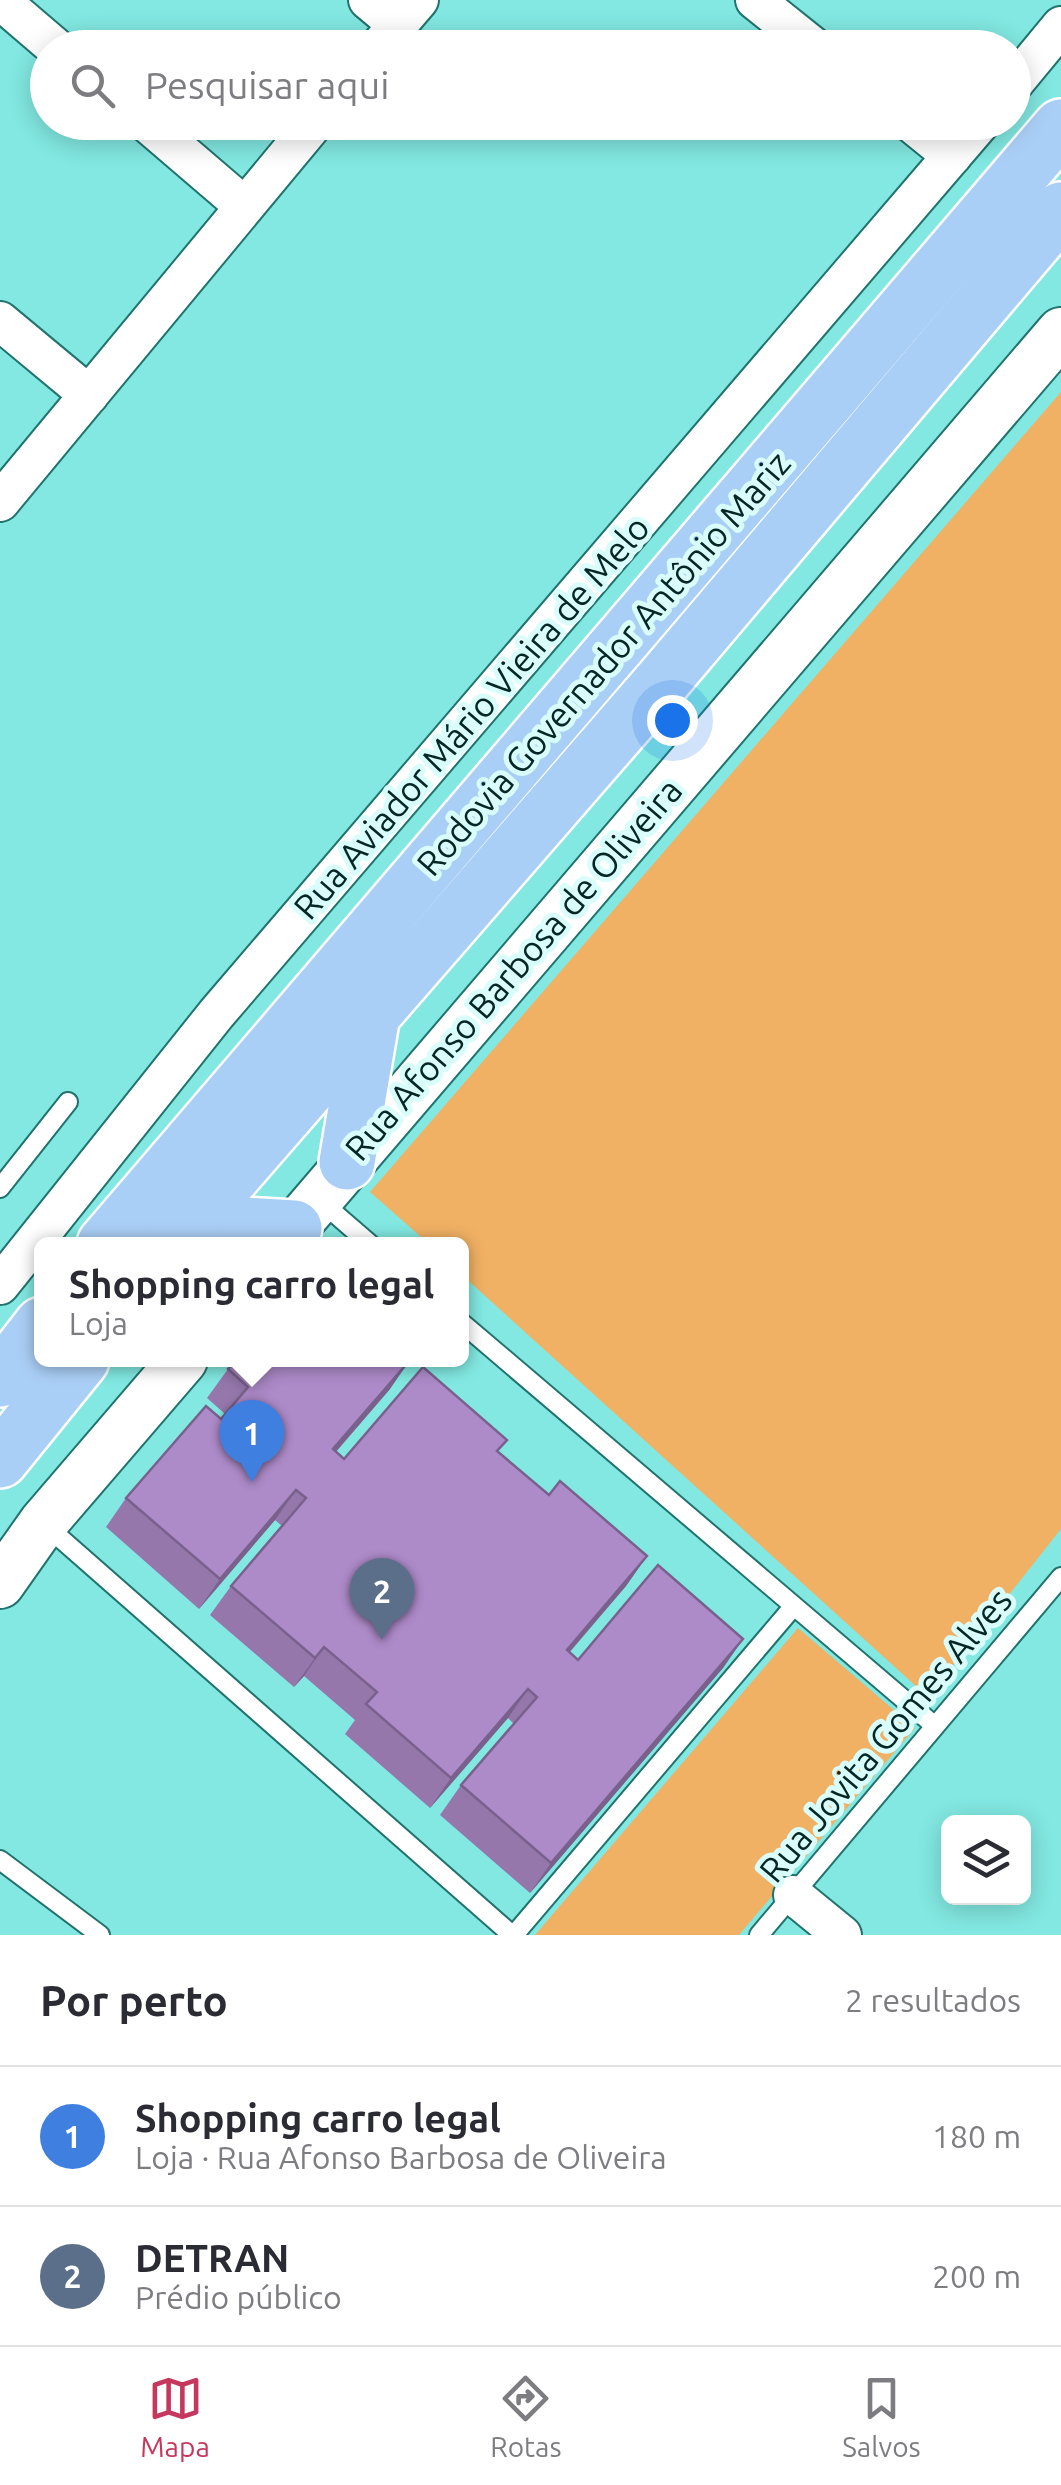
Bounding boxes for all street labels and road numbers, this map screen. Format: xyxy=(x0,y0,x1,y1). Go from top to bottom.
street label: Rodovia Governador Antônio Mariz xyxy=(408,443,798,883)
street label: Rua Aviador Mário Vieira de Melo xyxy=(285,507,657,927)
street label: Rua Afonso Barbosa de Oliveira xyxy=(336,770,690,1168)
street label: Rua Jovita Gomes Alves xyxy=(751,1580,1019,1890)

